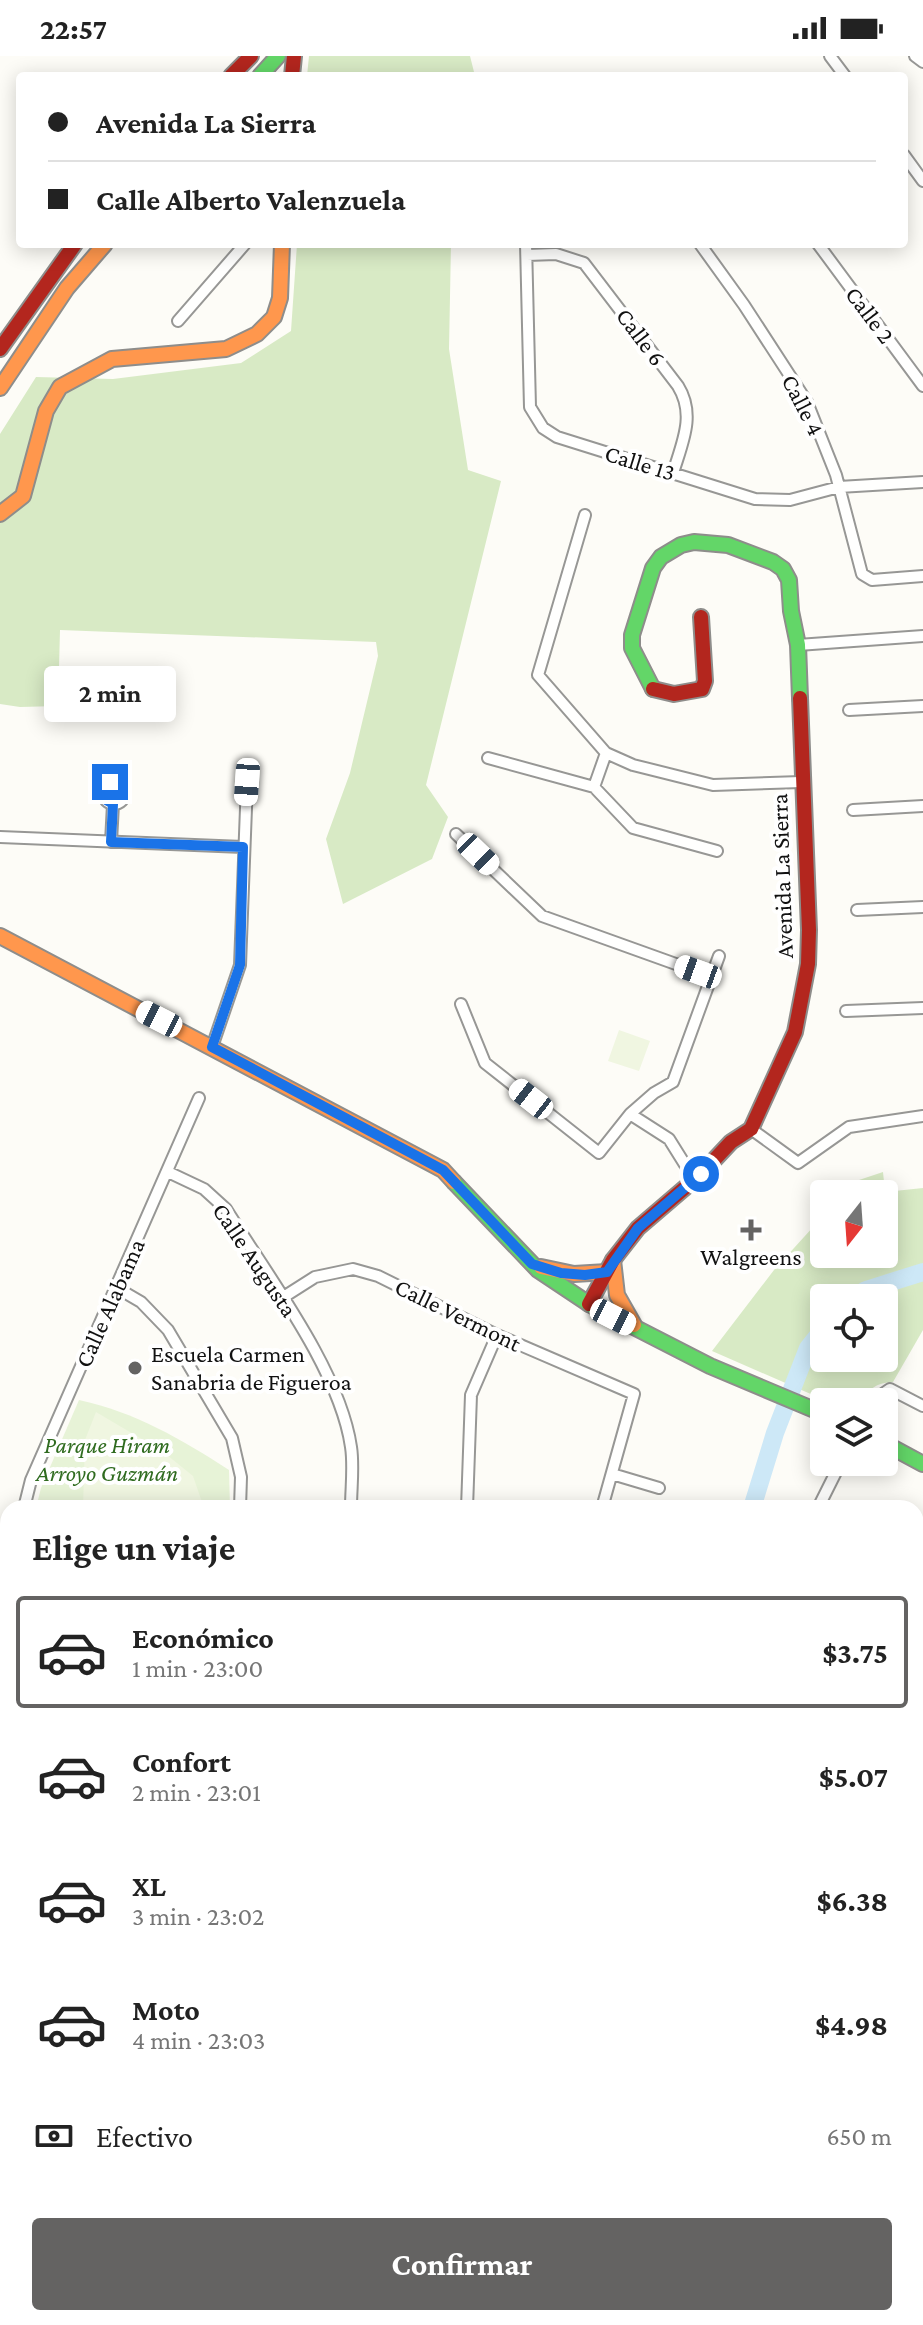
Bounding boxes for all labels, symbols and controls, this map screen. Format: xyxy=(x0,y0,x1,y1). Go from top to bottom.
text: 22:57 xyxy=(40,12,107,45)
text: Avenida La Sierra xyxy=(96,106,316,139)
text: Calle Alberto Valenzuela xyxy=(96,183,406,216)
street label: Calle 2 xyxy=(840,281,901,348)
street label: Calle 6 xyxy=(611,303,672,371)
street label: Calle 4 xyxy=(777,370,830,440)
street label: Calle 13 xyxy=(602,439,679,486)
callout: 2 min xyxy=(44,666,176,722)
text: 2 min xyxy=(79,679,141,708)
car xyxy=(233,757,261,807)
route end xyxy=(92,764,128,800)
street label: Avenida La Sierra xyxy=(765,793,798,959)
car xyxy=(452,829,504,879)
car xyxy=(671,953,725,991)
car xyxy=(132,997,186,1041)
car xyxy=(505,1075,557,1123)
route start xyxy=(683,1156,719,1192)
north arrow xyxy=(810,1180,898,1268)
map controls xyxy=(810,1180,898,1476)
street label: Calle Augusta xyxy=(207,1198,303,1322)
marker: Walgreens xyxy=(742,1221,760,1239)
street label: Calle Alabama xyxy=(69,1234,150,1371)
place label: Walgreens xyxy=(700,1243,802,1270)
street label: Calle Vermont xyxy=(391,1272,526,1357)
button: locate xyxy=(810,1284,898,1372)
car xyxy=(586,1295,640,1339)
place label: Escuela Carmen Sanabria de Figueroa xyxy=(151,1340,352,1395)
marker: Escuela Carmen Sanabria de Figueroa xyxy=(126,1359,144,1377)
button: layers xyxy=(810,1388,898,1476)
park label: Parque Hiram Arroyo Guzmán xyxy=(35,1431,178,1486)
text: Elige un viaje xyxy=(32,1528,235,1568)
icon: car xyxy=(36,1616,108,1688)
text: Económico xyxy=(132,1621,274,1654)
text: $3.75 xyxy=(822,1636,888,1669)
text: 1 min · 23:00 xyxy=(132,1654,263,1683)
icon: car xyxy=(36,1740,108,1812)
text: Confort xyxy=(132,1745,231,1778)
text: $5.07 xyxy=(819,1760,888,1793)
text: 2 min · 23:01 xyxy=(132,1778,261,1807)
icon: car xyxy=(36,1864,108,1936)
text: XL xyxy=(132,1869,166,1902)
text: $6.38 xyxy=(816,1884,888,1917)
text: 3 min · 23:02 xyxy=(132,1902,264,1931)
icon: car xyxy=(36,1988,108,2060)
text: Moto xyxy=(132,1993,200,2026)
text: $4.98 xyxy=(815,2008,888,2041)
text: 4 min · 23:03 xyxy=(132,2026,265,2055)
icon: cash xyxy=(32,2114,76,2158)
text: Efectivo xyxy=(96,2120,193,2153)
text: 650 m xyxy=(826,2122,892,2151)
button: Confirmar xyxy=(32,2218,892,2310)

